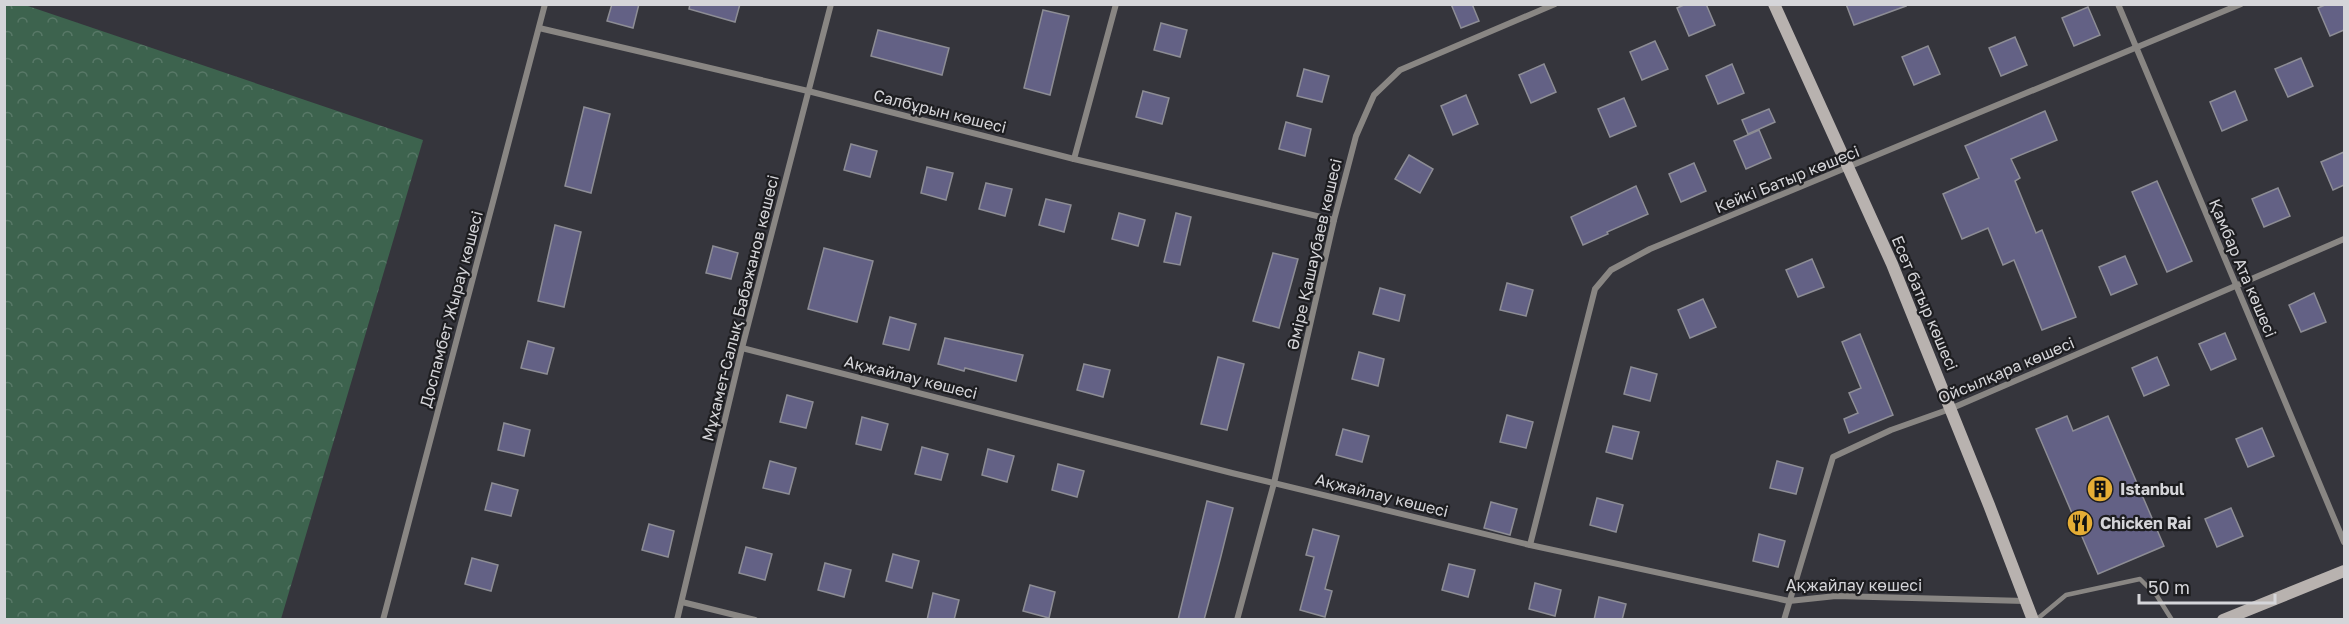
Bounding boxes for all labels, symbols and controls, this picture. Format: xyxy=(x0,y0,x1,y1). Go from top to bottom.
street label: Салбұрын көшесі xyxy=(872,85,1008,137)
street label: Кейкі Батыр көшесі xyxy=(1712,141,1862,217)
street label: Әміре Қашаубаев көшесі xyxy=(1282,156,1346,352)
street label: Мұхамет-Салық Бабажанов көшесі xyxy=(697,173,783,443)
street label: Қамбар Ата көшесі xyxy=(2205,196,2281,340)
street label: Доспамбет Жырау көшесі xyxy=(415,208,487,410)
street label: Есет батыр көшесі xyxy=(1888,232,1962,374)
street label: Ойсылқара көшесі xyxy=(1935,332,2077,408)
street label: Ақжайлау көшесі xyxy=(842,351,980,403)
street label: Ақжайлау көшесі xyxy=(1313,469,1451,521)
building icon: Istanbul xyxy=(2085,474,2115,504)
place label: Istanbul xyxy=(2120,479,2185,499)
restaurant icon: Chicken Rai xyxy=(2065,508,2095,538)
place label: Chicken Rai xyxy=(2100,513,2191,533)
scale bar xyxy=(2139,567,2276,605)
street label: Ақжайлау көшесі xyxy=(1786,575,1922,595)
text: 50 m xyxy=(2148,576,2190,598)

